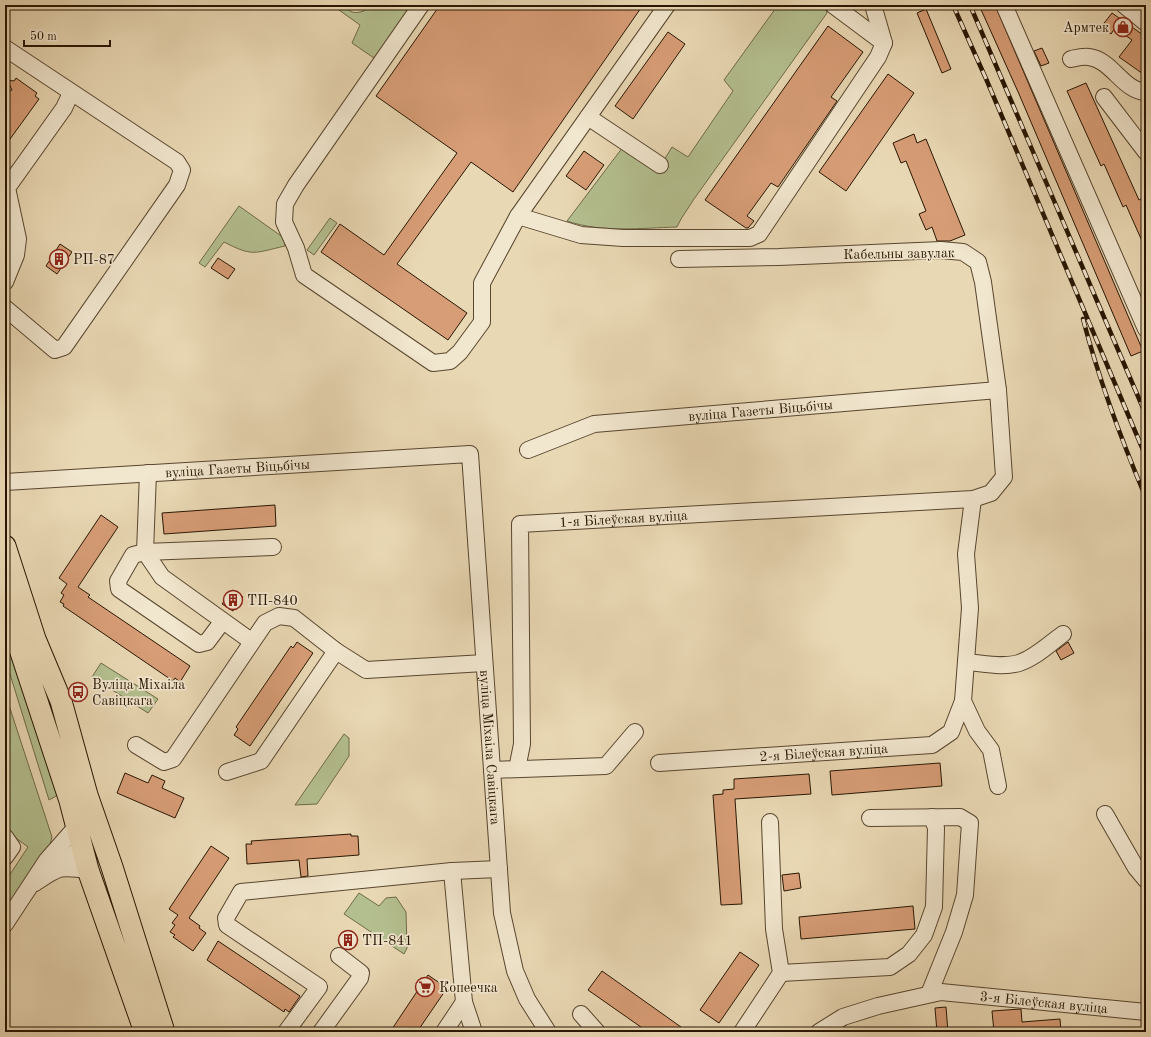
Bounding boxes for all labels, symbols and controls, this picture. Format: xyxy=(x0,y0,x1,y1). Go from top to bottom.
shop icon: Армтек xyxy=(1112,16,1134,38)
place label: Армтек xyxy=(1063,21,1109,35)
scale bar xyxy=(24,22,110,48)
text: 50 m xyxy=(30,30,57,43)
street label: Кабельны завулак xyxy=(843,246,955,262)
building icon: РП-87 xyxy=(48,248,70,270)
place label: РП-87 xyxy=(73,253,115,267)
street label: вуліца Газеты Віцьбічы xyxy=(688,398,833,424)
street label: вуліца Газеты Віцьбічы xyxy=(165,458,310,480)
street label: 1-я Білеўская вуліца xyxy=(559,509,688,530)
building icon: ТП-840 xyxy=(222,589,244,611)
place label: ТП-840 xyxy=(247,594,298,608)
street label: вуліца Міхаіла Савіцкага xyxy=(477,670,502,825)
place label: Вуліца Міхаіла Савіцкага xyxy=(92,678,185,708)
bus stop icon: Вуліца Міхаіла Савіцкага xyxy=(67,681,89,703)
street label: 2-я Білеўская вуліца xyxy=(759,742,888,764)
building icon: ТП-841 xyxy=(337,929,359,951)
place label: ТП-841 xyxy=(362,934,413,948)
supermarket icon: Копеечка xyxy=(414,976,436,998)
place label: Копеечка xyxy=(439,981,498,995)
street label: 3-я Білеўская вуліца xyxy=(979,990,1109,1016)

